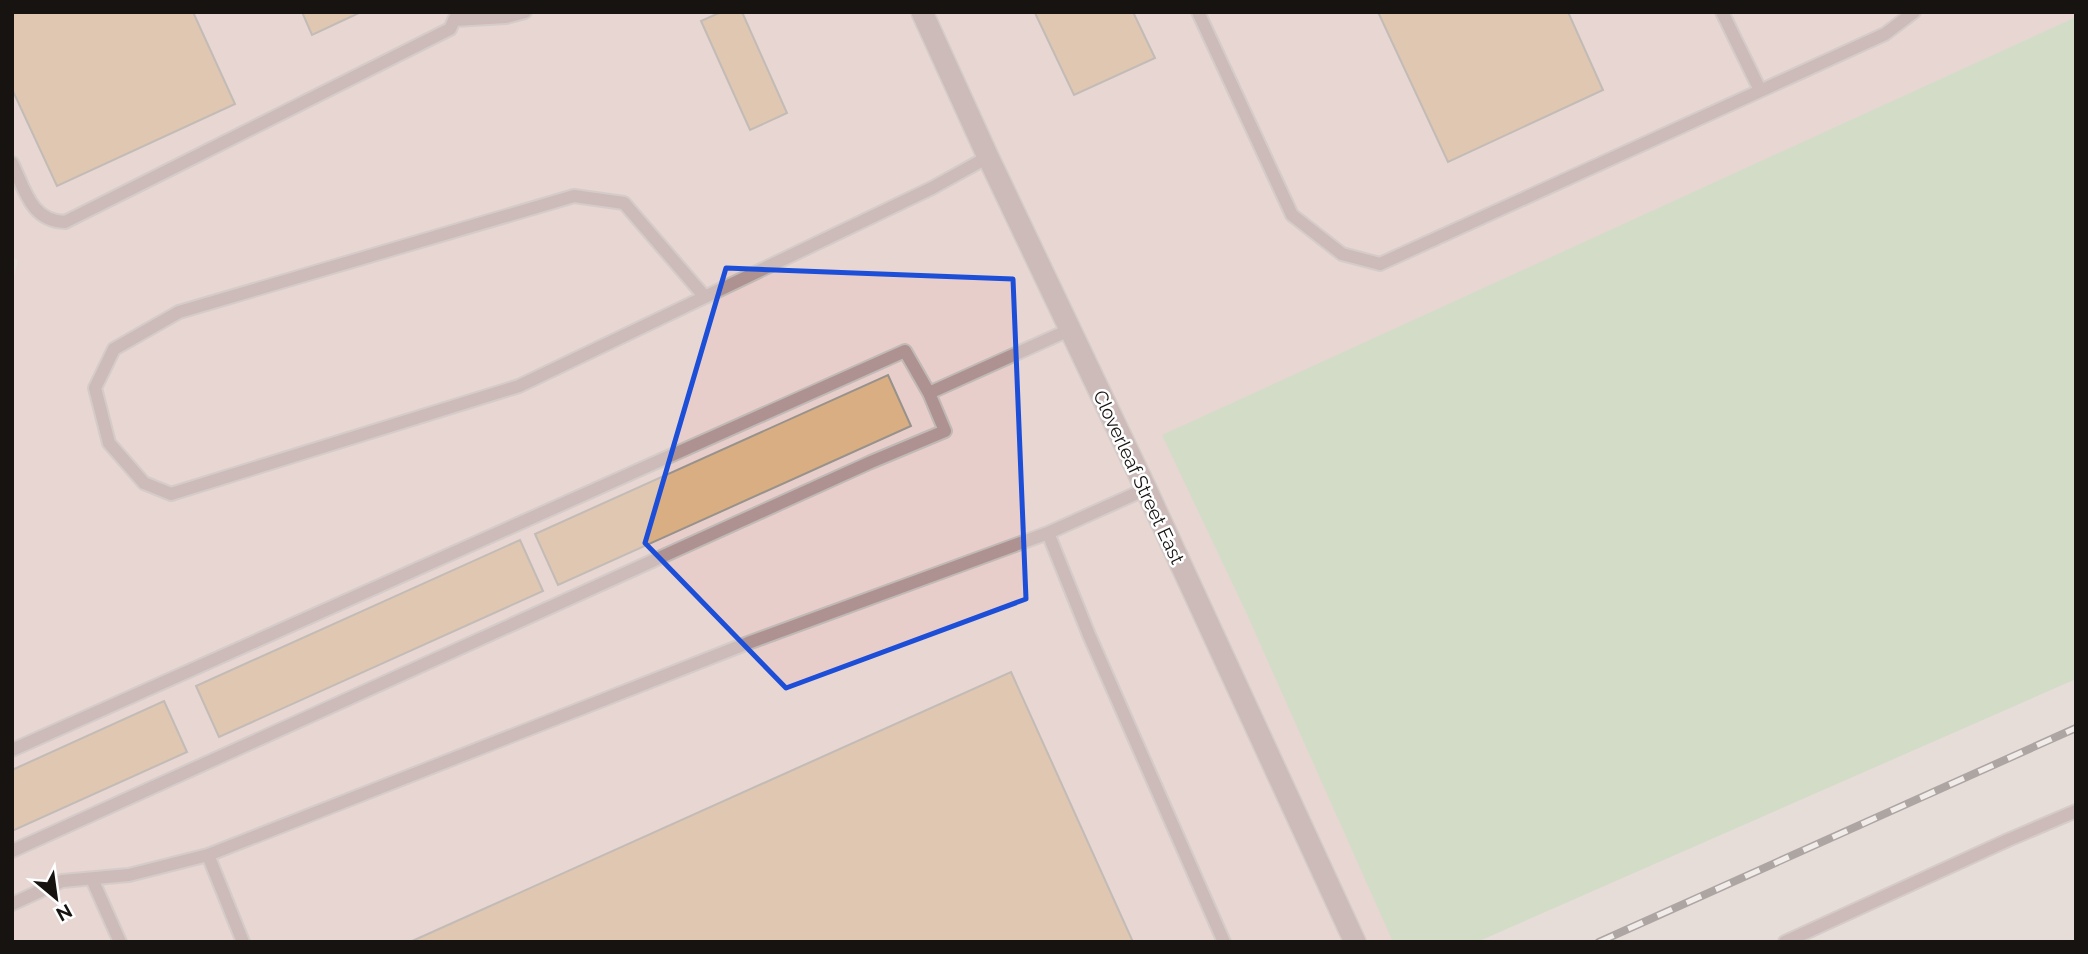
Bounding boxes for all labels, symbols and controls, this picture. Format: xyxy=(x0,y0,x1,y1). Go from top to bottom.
street label: Cloverleaf Street East xyxy=(1089,387,1189,568)
north arrow xyxy=(21,863,91,933)
text: N xyxy=(53,900,76,926)

